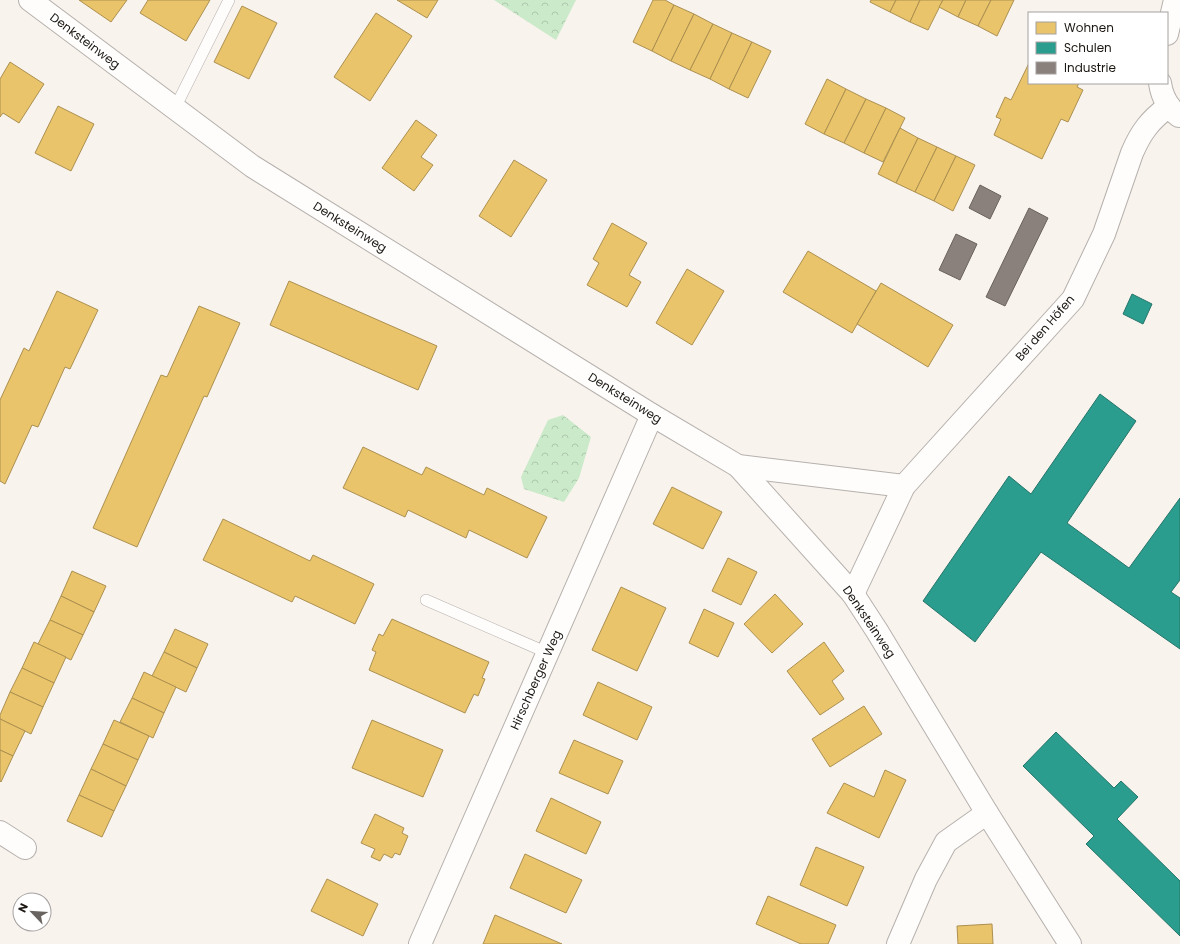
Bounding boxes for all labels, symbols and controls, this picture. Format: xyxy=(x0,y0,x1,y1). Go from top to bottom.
street label: Denksteinweg xyxy=(47,9,124,73)
legend xyxy=(1028,12,1168,84)
text: Wohnen xyxy=(1064,19,1114,36)
text: Schulen xyxy=(1064,39,1112,56)
text: Industrie xyxy=(1064,59,1116,76)
street label: Denksteinweg xyxy=(310,197,390,256)
street label: Bei den Höfen xyxy=(1011,291,1078,364)
street label: Denksteinweg xyxy=(585,368,665,427)
street label: Denksteinweg xyxy=(839,582,900,661)
street label: Hirschberger Weg xyxy=(506,627,565,732)
north arrow xyxy=(12,892,52,932)
text: N xyxy=(14,901,32,915)

